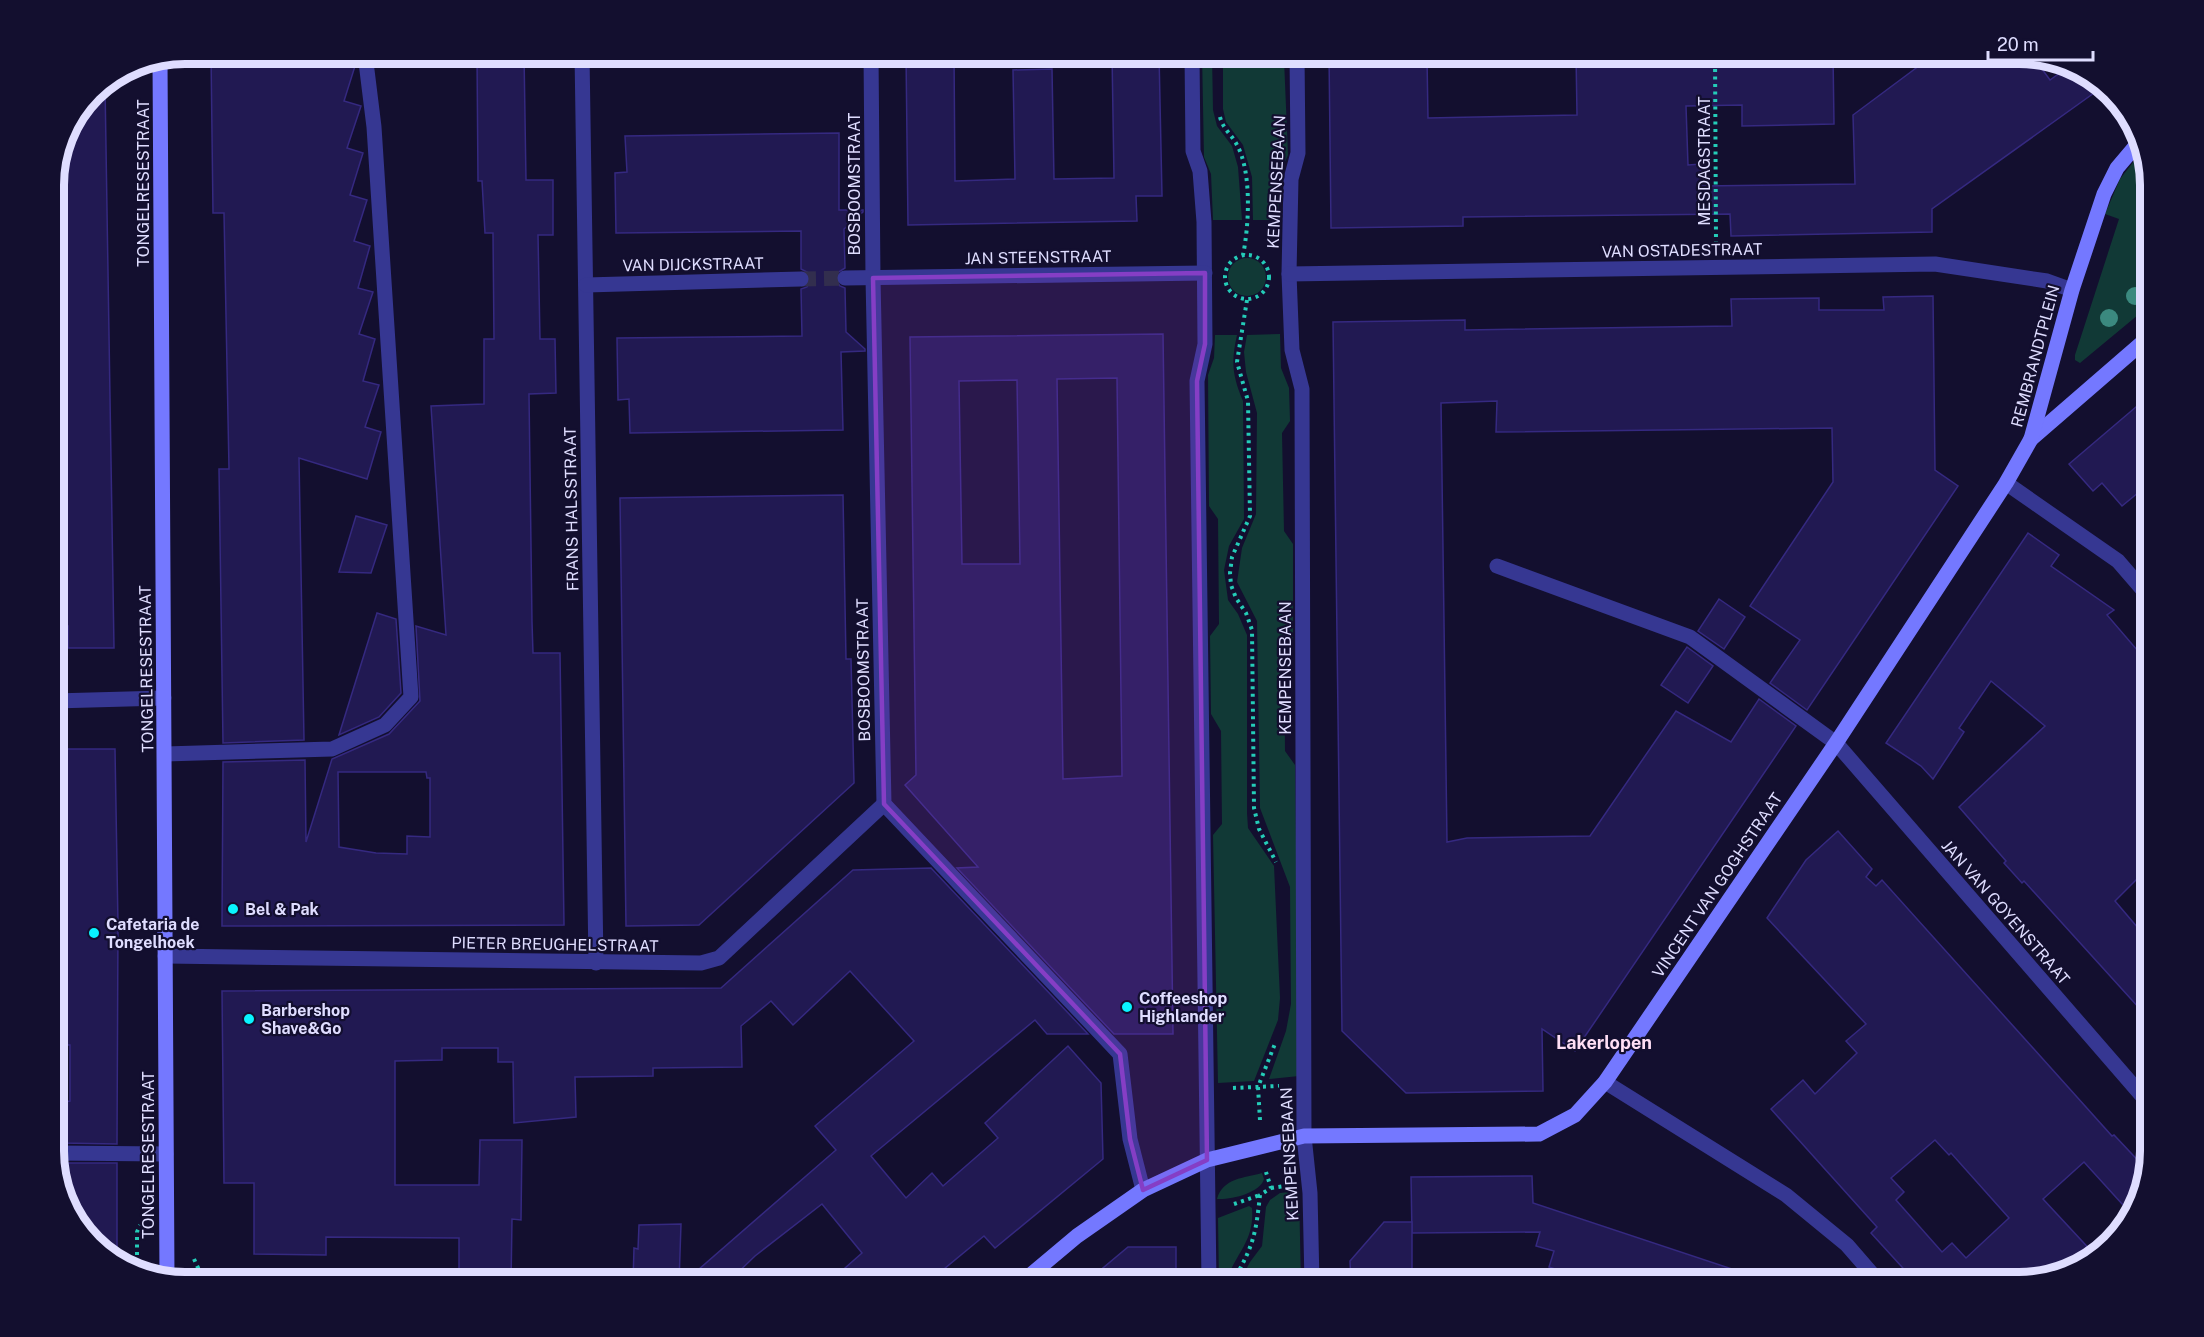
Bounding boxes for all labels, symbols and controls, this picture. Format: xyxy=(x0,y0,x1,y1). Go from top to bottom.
scale bar xyxy=(1988,24,2093,62)
text: 20 m xyxy=(1997,34,2039,55)
street label: MESDAGSTRAAT xyxy=(1695,96,1714,226)
street label: TONGELRESESTRAAT xyxy=(134,99,153,267)
street label: BOSBOOMSTRAAT xyxy=(845,112,864,256)
street label: KEMPENSEBAAN xyxy=(1264,115,1289,249)
street label: VAN OSTADESTRAAT xyxy=(1602,240,1763,261)
street label: JAN STEENSTRAAT xyxy=(964,247,1112,268)
street label: VAN DIJCKSTRAAT xyxy=(622,254,764,275)
street label: REMBRANDTPLEIN xyxy=(2007,283,2064,429)
street label: FRANS HALSSTRAAT xyxy=(561,426,582,591)
street label: TONGELRESESTRAAT xyxy=(136,585,157,753)
street label: BOSBOOMSTRAAT xyxy=(853,598,874,742)
street label: KEMPENSEBAAN xyxy=(1276,601,1295,735)
street label: VINCENT VAN GOGHSTRAAT xyxy=(1648,789,1787,981)
street label: JAN VAN GOYENSTRAAT xyxy=(1938,836,2074,989)
place label: Bel & Pak xyxy=(245,900,319,919)
marker: Bel & Pak xyxy=(226,902,240,916)
place label: Cafetaria de Tongelhoek xyxy=(106,915,200,952)
marker: Cafetaria de Tongelhoek xyxy=(87,926,101,940)
street label: PIETER BREUGHELSTRAAT xyxy=(451,933,659,956)
place label: Coffeeshop Highlander xyxy=(1139,989,1228,1026)
marker: Coffeeshop Highlander xyxy=(1120,1000,1134,1014)
place label: Barbershop Shave&Go xyxy=(261,1001,350,1038)
marker: Barbershop Shave&Go xyxy=(242,1012,256,1026)
district label: Lakerlopen xyxy=(1556,1032,1652,1053)
street label: TONGELRESESTRAAT xyxy=(139,1071,158,1239)
street label: KEMPENSEBAAN xyxy=(1277,1087,1302,1221)

